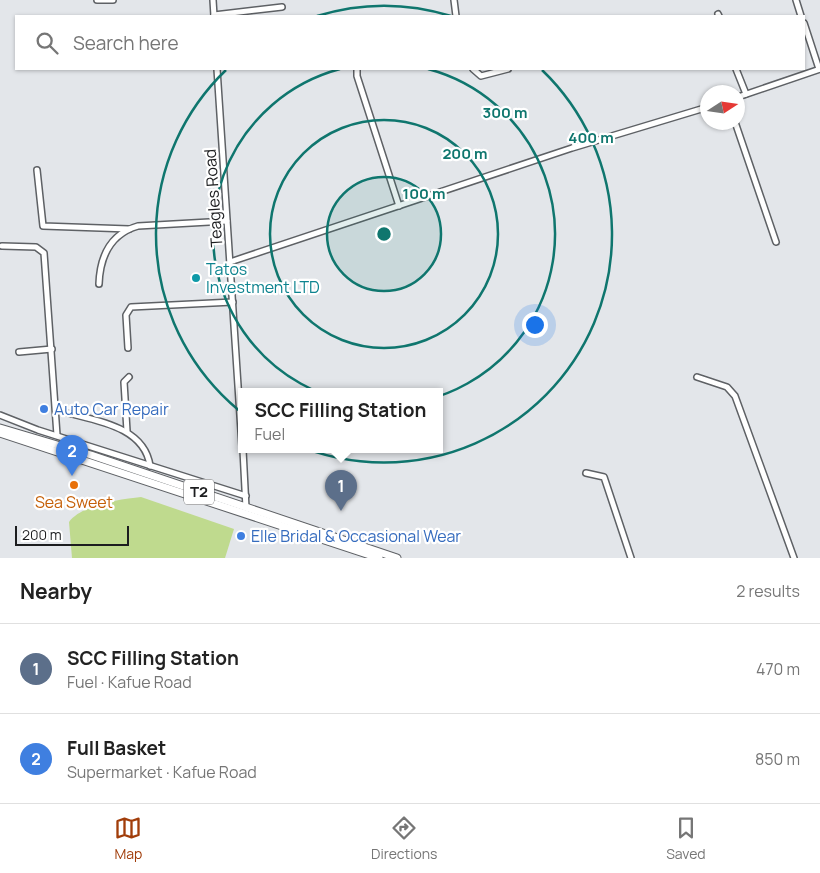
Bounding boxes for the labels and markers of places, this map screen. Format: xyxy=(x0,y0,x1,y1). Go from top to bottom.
centre of rings xyxy=(375,225,393,243)
place label: Tatos Investment LTD xyxy=(206,258,320,298)
marker: Tatos Investment LTD xyxy=(190,272,202,284)
place label: Auto Car Repair xyxy=(54,398,169,420)
marker: Auto Car Repair xyxy=(38,403,50,415)
pin: 2 xyxy=(56,435,88,476)
pin: 1 xyxy=(325,470,357,511)
marker: Sea Sweet xyxy=(68,479,80,491)
place label: Sea Sweet xyxy=(35,491,113,513)
place label: Elle Bridal & Occasional Wear xyxy=(251,525,461,547)
marker: Elle Bridal & Occasional Wear xyxy=(235,530,247,542)

